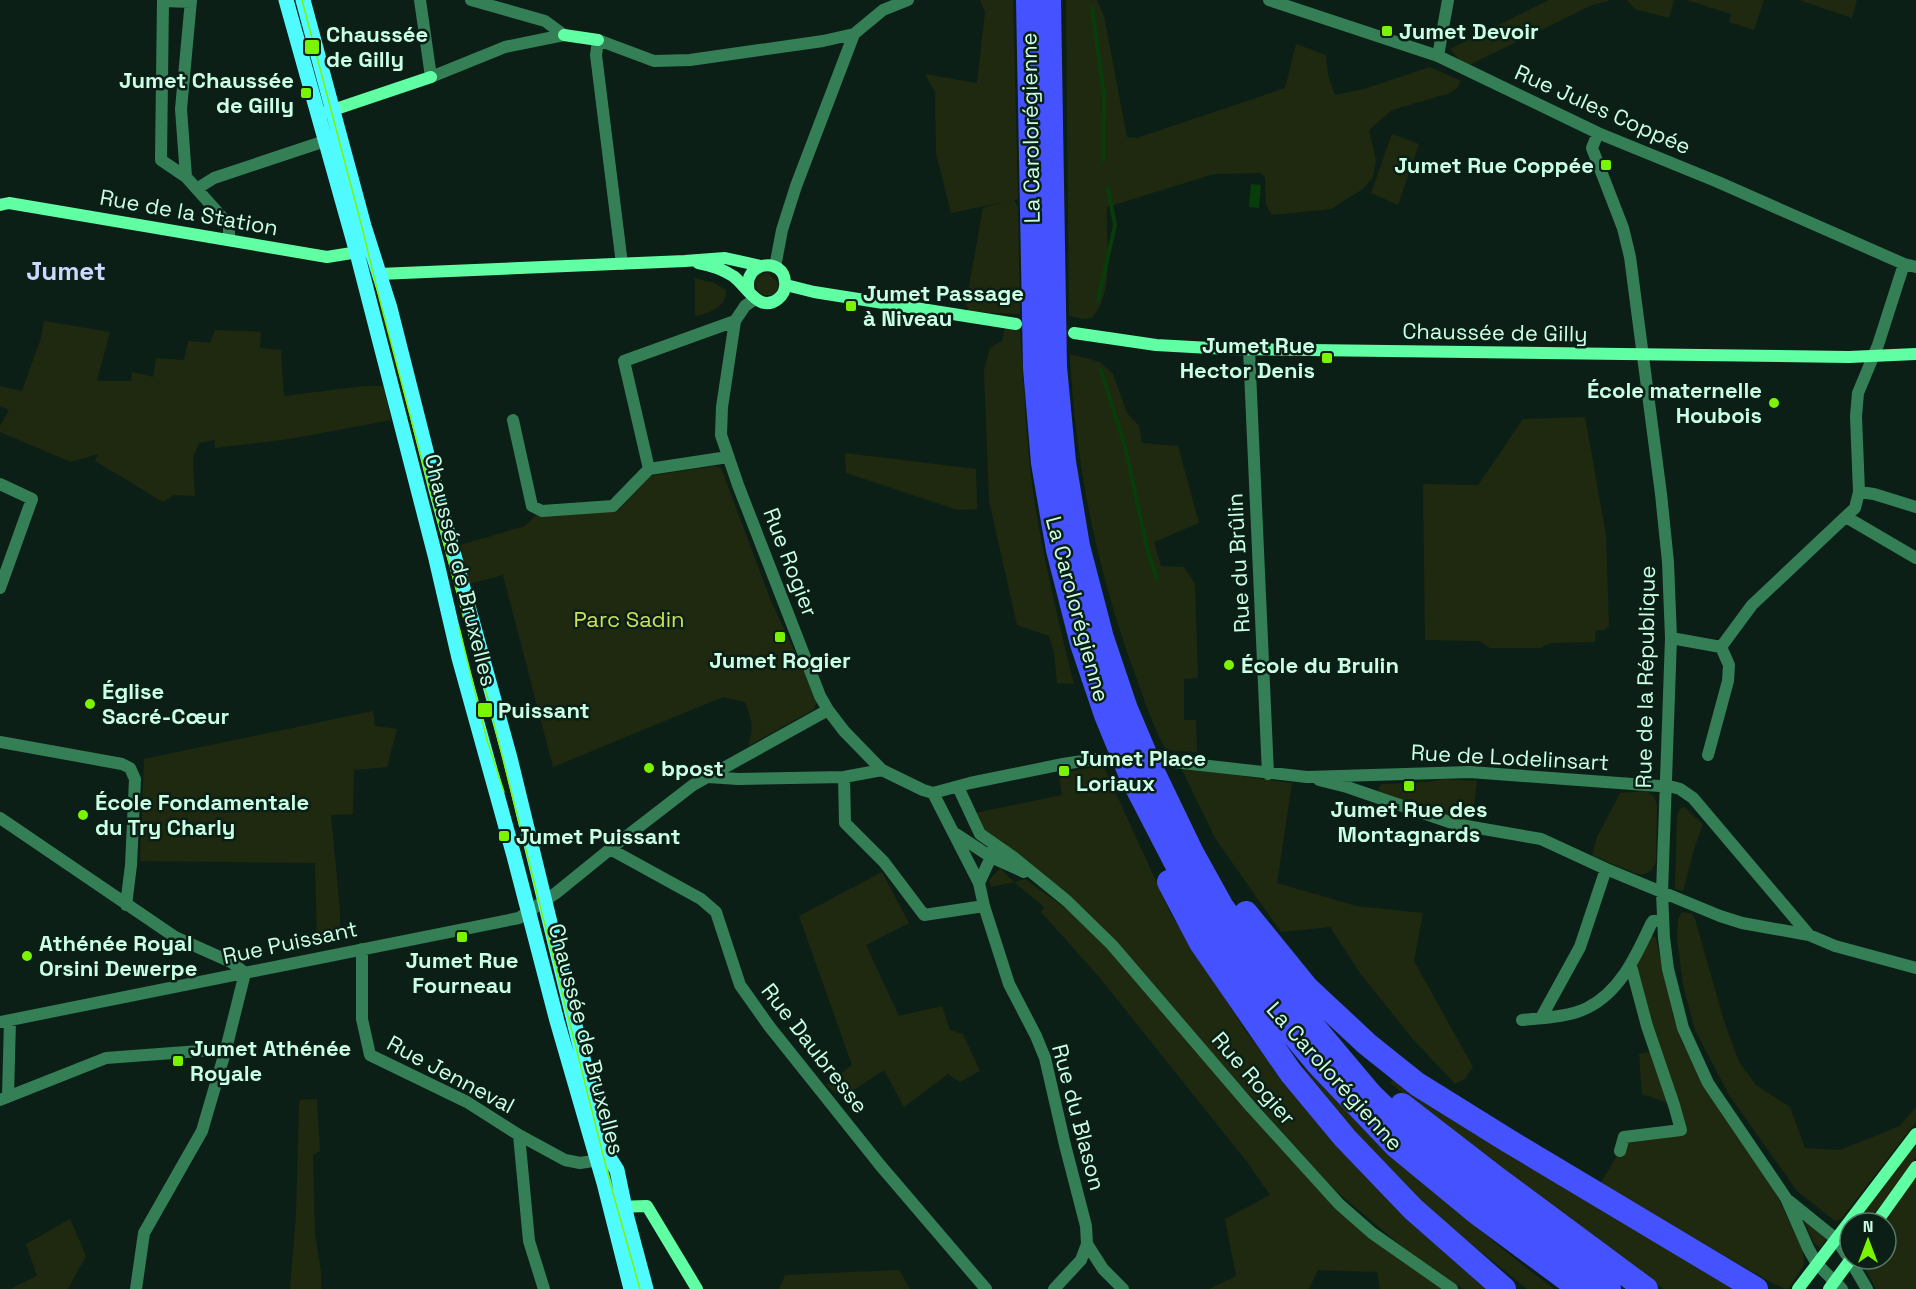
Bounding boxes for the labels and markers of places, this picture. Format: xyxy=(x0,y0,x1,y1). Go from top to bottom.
place label: Jumet Devoir xyxy=(1399,17,1539,45)
place label: Chaussée de Gilly xyxy=(326,20,428,73)
marker: Jumet Devoir xyxy=(1380,24,1394,38)
marker: Chaussée de Gilly xyxy=(303,38,321,56)
place label: Jumet Chaussée de Gilly xyxy=(119,66,294,119)
marker: Jumet Chaussée de Gilly xyxy=(299,86,313,100)
place label: Jumet Rue Coppée xyxy=(1394,151,1594,179)
marker: Jumet Rue Coppée xyxy=(1599,158,1613,172)
place label: Jumet Passage à Niveau xyxy=(863,279,1024,332)
marker: Jumet Passage à Niveau xyxy=(844,299,858,313)
place label: Jumet Rue Hector Denis xyxy=(1180,331,1315,384)
marker: Jumet Rue Hector Denis xyxy=(1320,351,1334,365)
place label: École maternelle Houbois xyxy=(1587,376,1762,429)
marker: École maternelle Houbois xyxy=(1767,396,1781,410)
marker: Jumet Rogier xyxy=(773,630,787,644)
place label: Jumet Rogier xyxy=(709,646,851,674)
place label: École du Brulin xyxy=(1241,651,1399,679)
marker: École du Brulin xyxy=(1222,658,1236,672)
place label: Église Sacré-Cœur xyxy=(102,677,230,730)
place label: Puissant xyxy=(498,696,590,724)
marker: Église Sacré-Cœur xyxy=(83,697,97,711)
marker: Puissant xyxy=(476,701,494,719)
place label: Jumet Place Loriaux xyxy=(1076,744,1206,797)
place label: bpost xyxy=(661,754,724,782)
marker: bpost xyxy=(642,761,656,775)
marker: Jumet Place Loriaux xyxy=(1057,764,1071,778)
marker: Jumet Rue des Montagnards xyxy=(1402,779,1416,793)
place label: École Fondamentale du Try Charly xyxy=(95,788,309,841)
place label: Jumet Rue des Montagnards xyxy=(1331,795,1487,848)
marker: École Fondamentale du Try Charly xyxy=(76,808,90,822)
place label: Jumet Puissant xyxy=(516,822,681,850)
marker: Jumet Puissant xyxy=(497,829,511,843)
place label: Athénée Royal Orsini Dewerpe xyxy=(39,929,197,982)
marker: Jumet Rue Fourneau xyxy=(455,930,469,944)
place label: Jumet Rue Fourneau xyxy=(405,946,519,999)
marker: Athénée Royal Orsini Dewerpe xyxy=(20,949,34,963)
place label: Jumet Athénée Royale xyxy=(190,1034,351,1087)
marker: Jumet Athénée Royale xyxy=(171,1054,185,1068)

